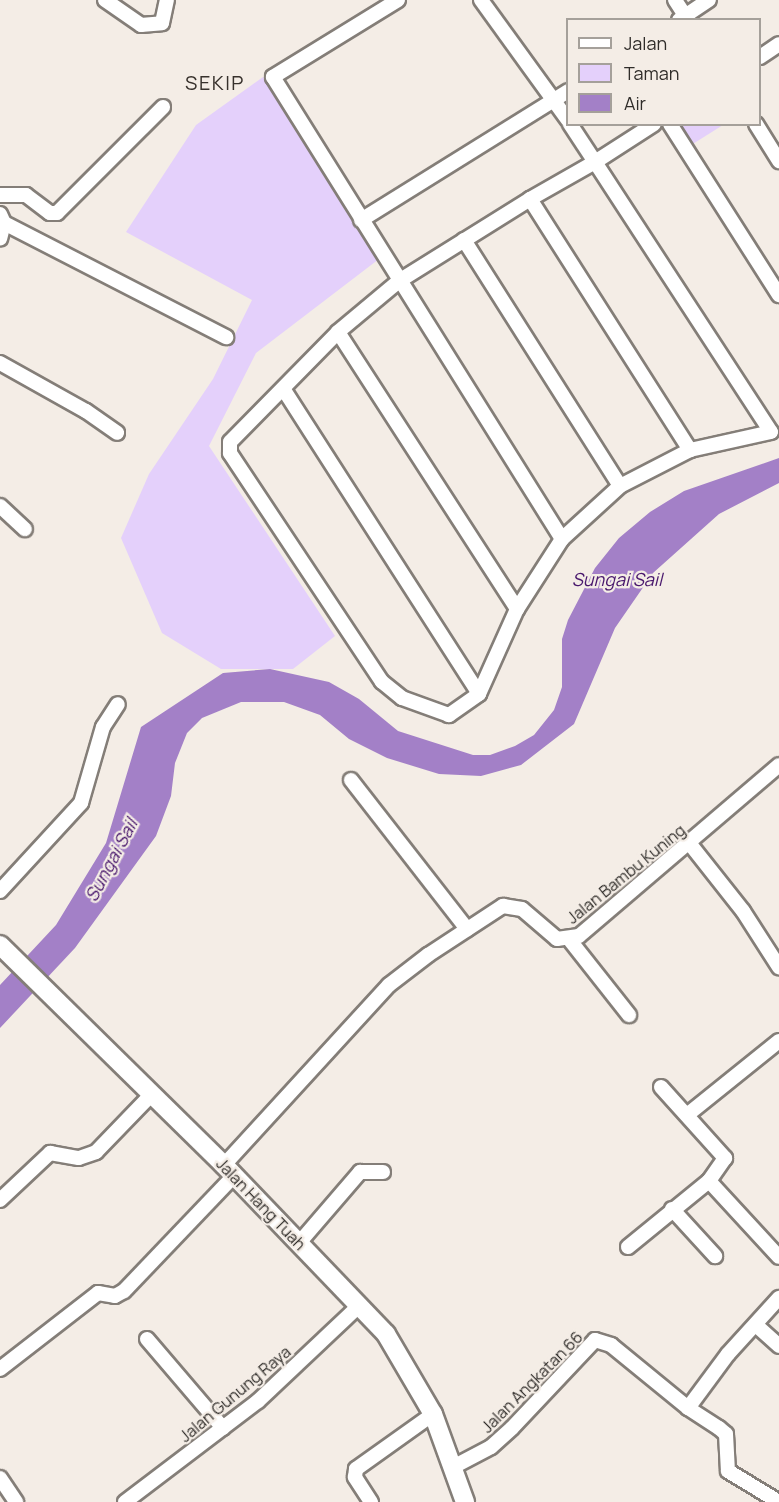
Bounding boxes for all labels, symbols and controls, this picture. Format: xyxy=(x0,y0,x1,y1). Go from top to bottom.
legend xyxy=(566,18,761,126)
text: Jalan xyxy=(624,31,667,55)
text: Taman xyxy=(624,61,679,85)
district label: SEKIP xyxy=(185,70,245,94)
text: Air xyxy=(624,91,646,115)
water label: Sungai Sail xyxy=(572,568,662,590)
water label: Sungai Sail xyxy=(80,815,142,905)
street label: Jalan Bambu Kuning xyxy=(563,820,689,928)
street label: Jalan Hang Tuah xyxy=(212,1154,310,1254)
street label: Jalan Angkatan 66 xyxy=(477,1327,587,1437)
street label: Jalan Gunung Raya xyxy=(176,1342,294,1446)

